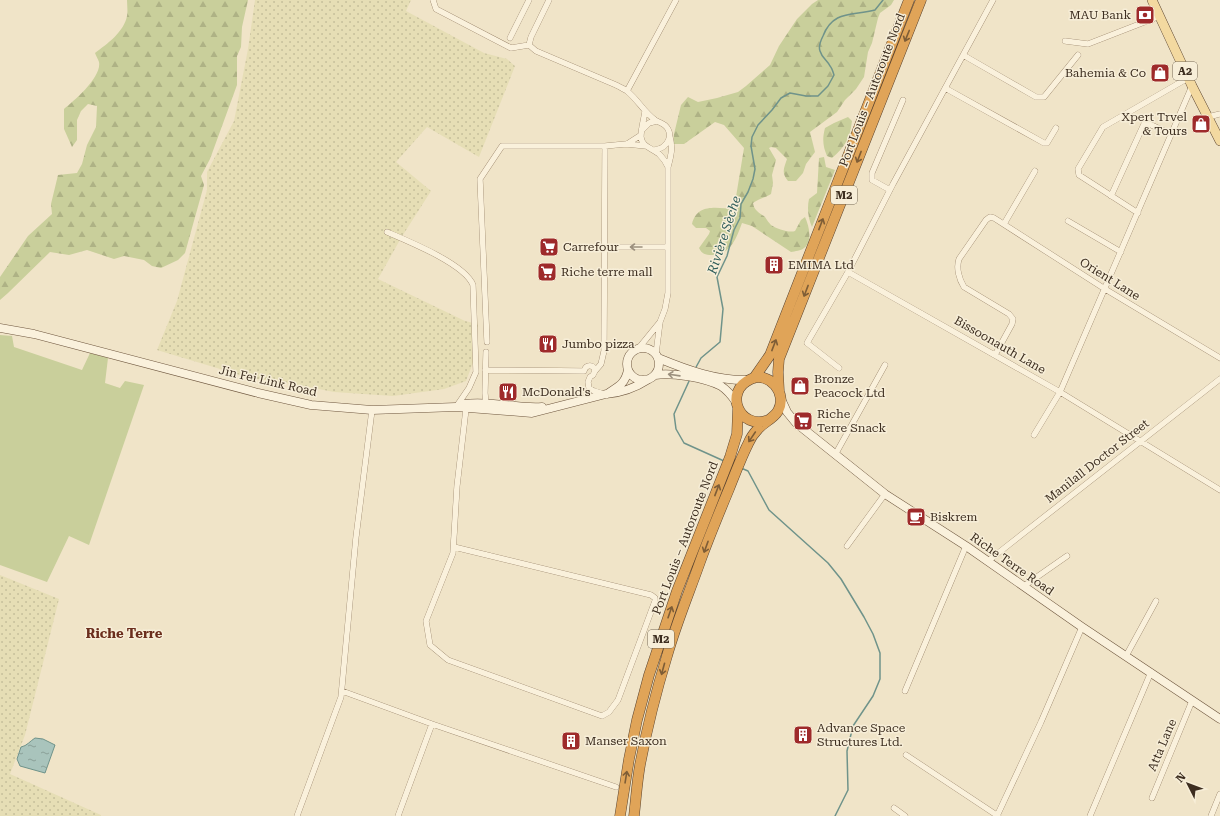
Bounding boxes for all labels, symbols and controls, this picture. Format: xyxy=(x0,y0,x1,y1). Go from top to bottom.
bank icon: MAU Bank xyxy=(1134,4,1156,26)
place label: MAU Bank xyxy=(1069,8,1131,22)
street label: Port Louis – Autoroute Nord xyxy=(836,11,908,169)
one-way arrow xyxy=(902,30,910,42)
shop icon: Bahemia & Co xyxy=(1149,62,1171,84)
road number: A2 xyxy=(1173,62,1197,80)
place label: Bahemia & Co xyxy=(1065,66,1146,80)
place label: Xpert Trvel & Tours xyxy=(1121,110,1187,138)
shop icon: Xpert Trvel & Tours xyxy=(1190,113,1212,135)
one-way arrow xyxy=(855,151,862,163)
road number: M2 xyxy=(831,186,857,204)
water label: Rivière Sèche xyxy=(704,194,744,277)
one-way arrow xyxy=(818,219,826,231)
supermarket icon: Carrefour xyxy=(538,236,560,258)
place label: Carrefour xyxy=(563,240,619,254)
one-way arrow xyxy=(630,243,643,251)
building icon: EMIMA Ltd xyxy=(763,254,785,276)
street label: Orient Lane xyxy=(1077,255,1143,303)
place label: EMIMA Ltd xyxy=(788,258,854,272)
supermarket icon: Riche terre mall xyxy=(536,261,558,283)
place label: Riche terre mall xyxy=(561,265,653,279)
one-way arrow xyxy=(802,285,810,297)
street label: Bissoonauth Lane xyxy=(952,313,1049,377)
restaurant icon: Jumbo pizza xyxy=(537,333,559,355)
place label: Jumbo pizza xyxy=(562,337,635,351)
one-way arrow xyxy=(770,340,778,352)
street label: Jin Fei Link Road xyxy=(217,363,319,399)
one-way arrow xyxy=(668,370,681,378)
place label: Bronze Peacock Ltd xyxy=(814,372,886,400)
shop icon: Bronze Peacock Ltd xyxy=(789,375,811,397)
restaurant icon: McDonald's xyxy=(497,381,519,403)
place label: McDonald's xyxy=(522,385,591,399)
place label: Riche Terre Snack xyxy=(817,407,887,435)
supermarket icon: Riche Terre Snack xyxy=(792,410,814,432)
street label: Manilall Doctor Street xyxy=(1042,416,1152,506)
one-way arrow xyxy=(748,432,756,443)
street label: Port Louis – Autoroute Nord xyxy=(649,459,721,617)
one-way arrow xyxy=(713,485,721,497)
cafe icon: Biskrem xyxy=(905,506,927,528)
place label: Biskrem xyxy=(930,510,978,524)
street label: Riche Terre Road xyxy=(967,530,1057,598)
one-way arrow xyxy=(702,540,709,553)
one-way arrow xyxy=(667,605,674,618)
district label: Riche Terre xyxy=(86,626,163,641)
road number: M2 xyxy=(648,630,674,648)
one-way arrow xyxy=(659,663,666,676)
street label: Atta Lane xyxy=(1145,716,1179,773)
place label: Advance Space Structures Ltd. xyxy=(817,721,906,749)
building icon: Advance Space Structures Ltd. xyxy=(792,724,814,746)
building icon: Manser Saxon xyxy=(560,730,582,752)
place label: Manser Saxon xyxy=(585,734,667,748)
north arrow xyxy=(1168,764,1208,804)
text: N xyxy=(1173,770,1189,785)
one-way arrow xyxy=(622,771,630,784)

